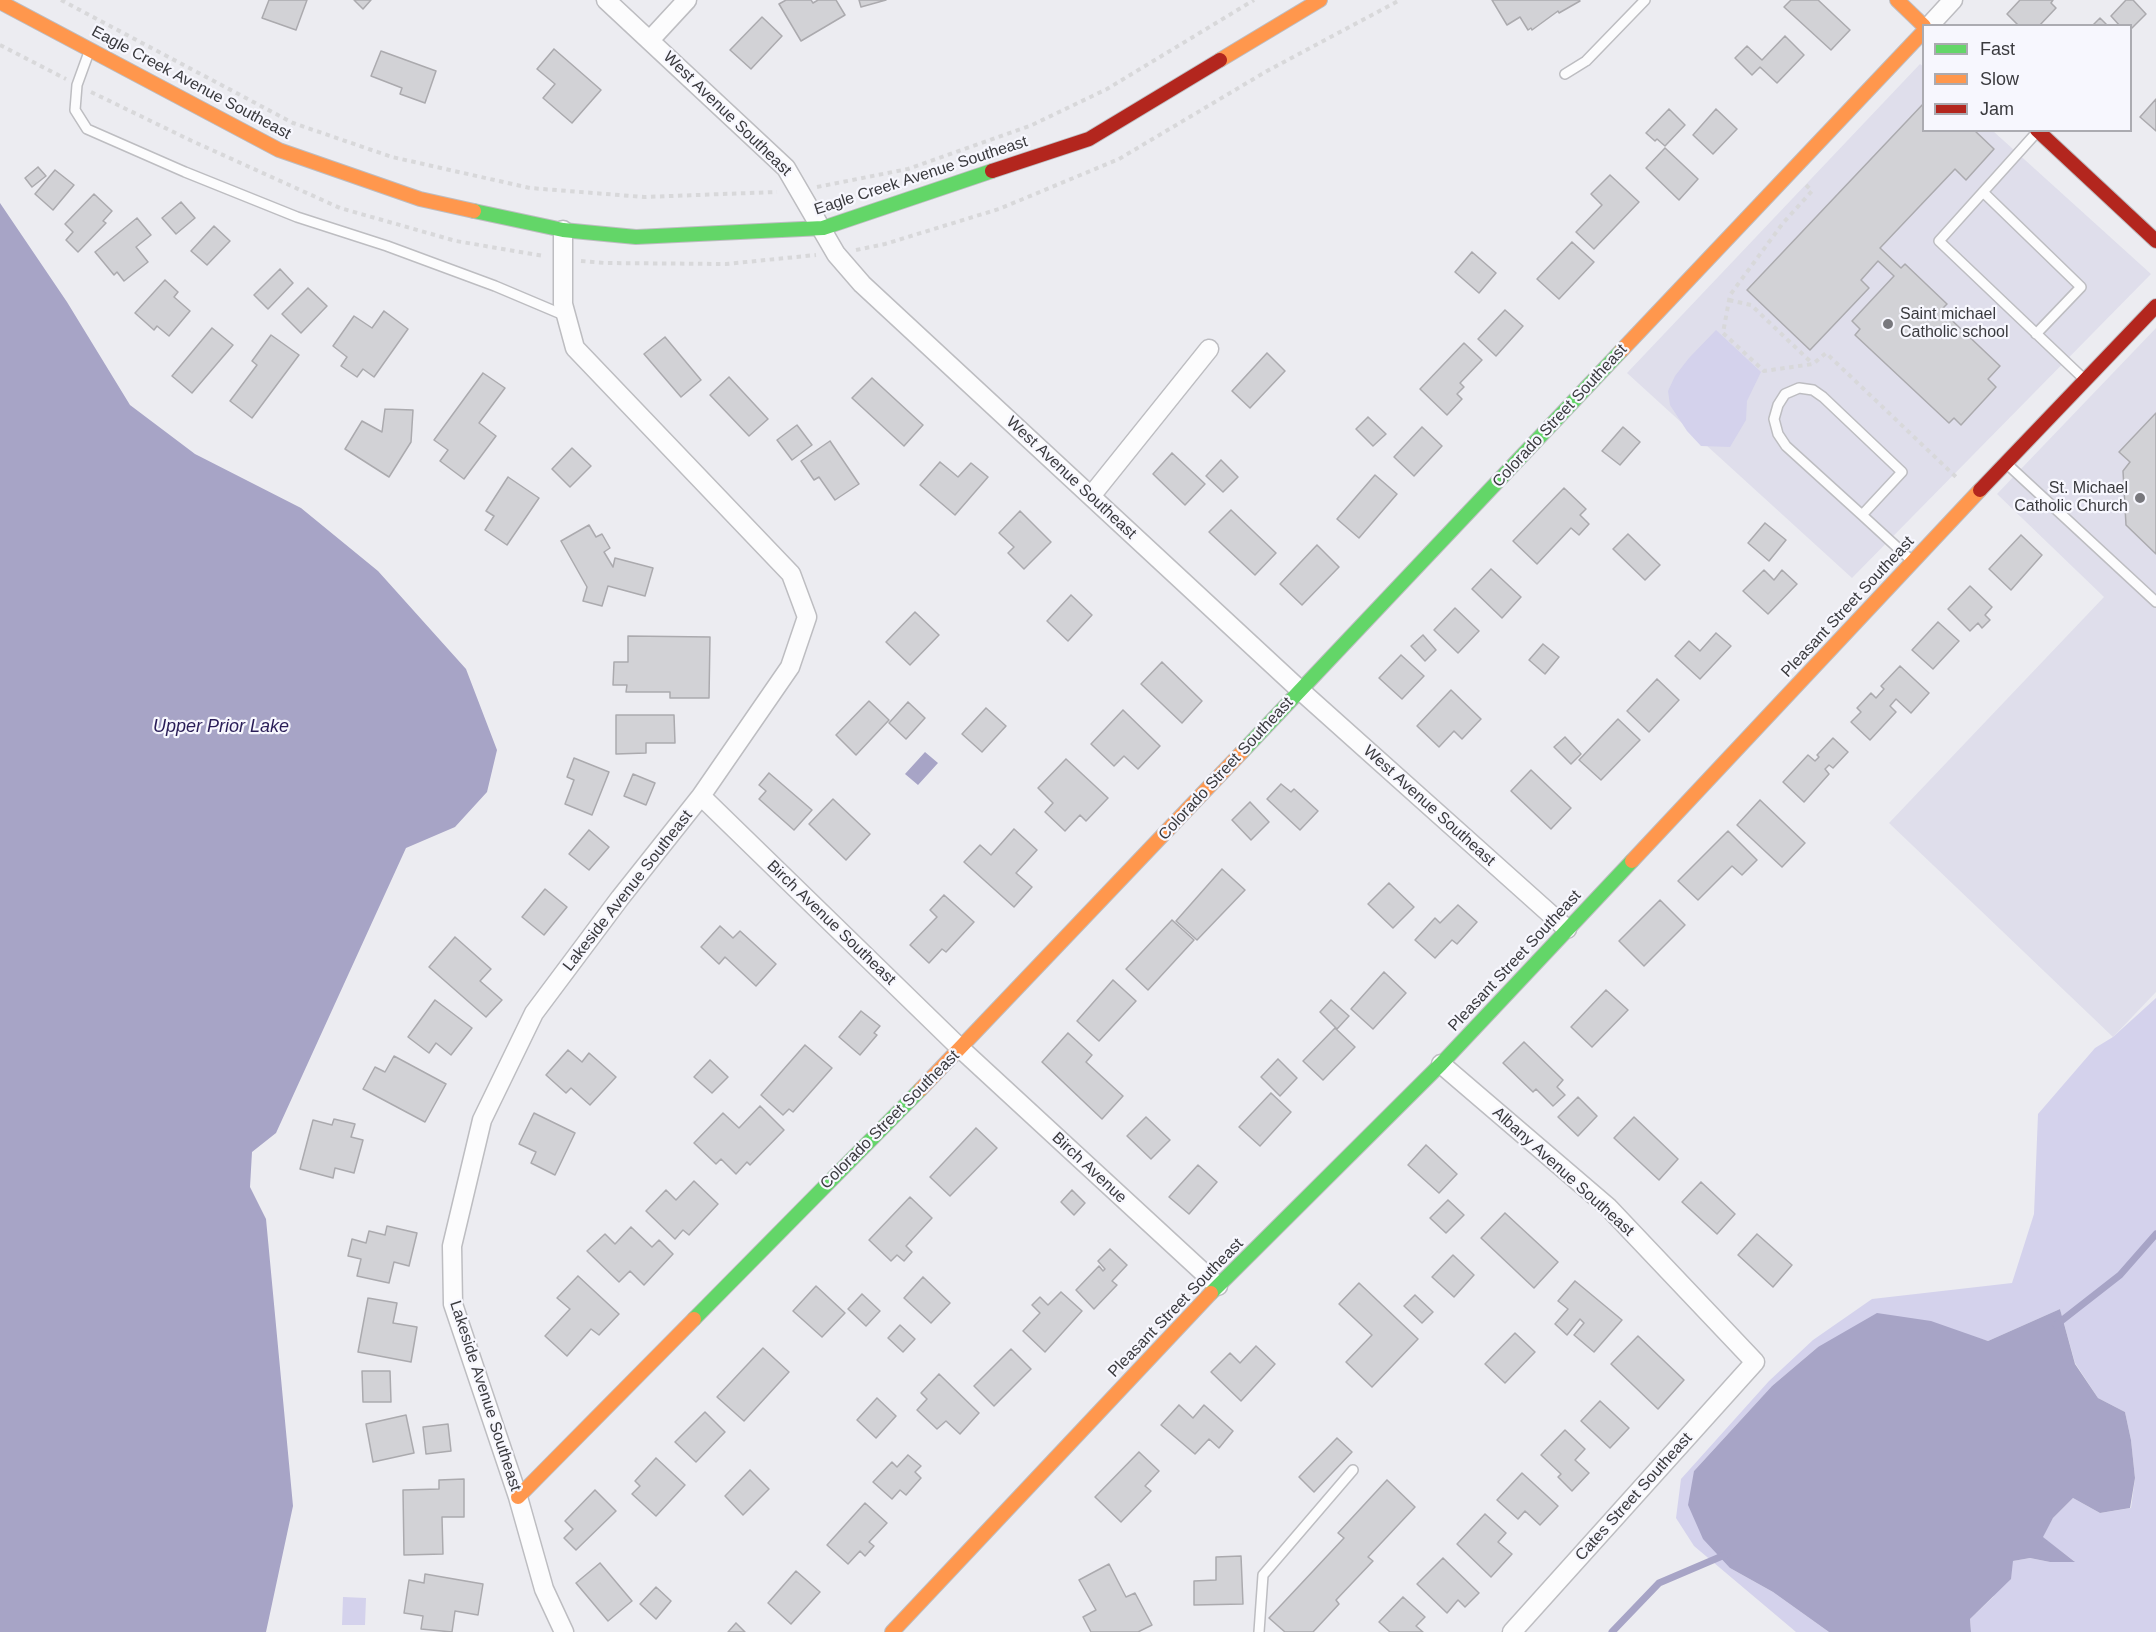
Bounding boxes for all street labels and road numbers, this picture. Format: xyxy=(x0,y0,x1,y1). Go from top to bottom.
street label: Eagle Creek Avenue Southeast xyxy=(88,22,294,144)
street label: West Avenue Southeast xyxy=(659,48,795,180)
street label: Eagle Creek Avenue Southeast xyxy=(812,132,1030,220)
street label: Colorado Street Southeast xyxy=(1489,340,1631,492)
street label: West Avenue Southeast xyxy=(1002,413,1140,543)
street label: Pleasant Street Southeast xyxy=(1778,532,1918,682)
street label: Colorado Street Southeast xyxy=(1155,693,1297,845)
street label: West Avenue Southeast xyxy=(1359,742,1499,870)
street label: Lakeside Avenue Southeast xyxy=(559,807,697,975)
street label: Birch Avenue Southeast xyxy=(763,857,899,989)
street label: Pleasant Street Southeast xyxy=(1445,886,1585,1036)
street label: Colorado Street Southeast xyxy=(817,1047,963,1193)
street label: Albany Avenue Southeast xyxy=(1488,1103,1638,1241)
street label: Birch Avenue xyxy=(1048,1129,1130,1207)
street label: Pleasant Street Southeast xyxy=(1105,1234,1247,1382)
street label: Lakeside Avenue Southeast xyxy=(445,1298,525,1494)
street label: Cates Street Southeast xyxy=(1572,1429,1696,1565)

